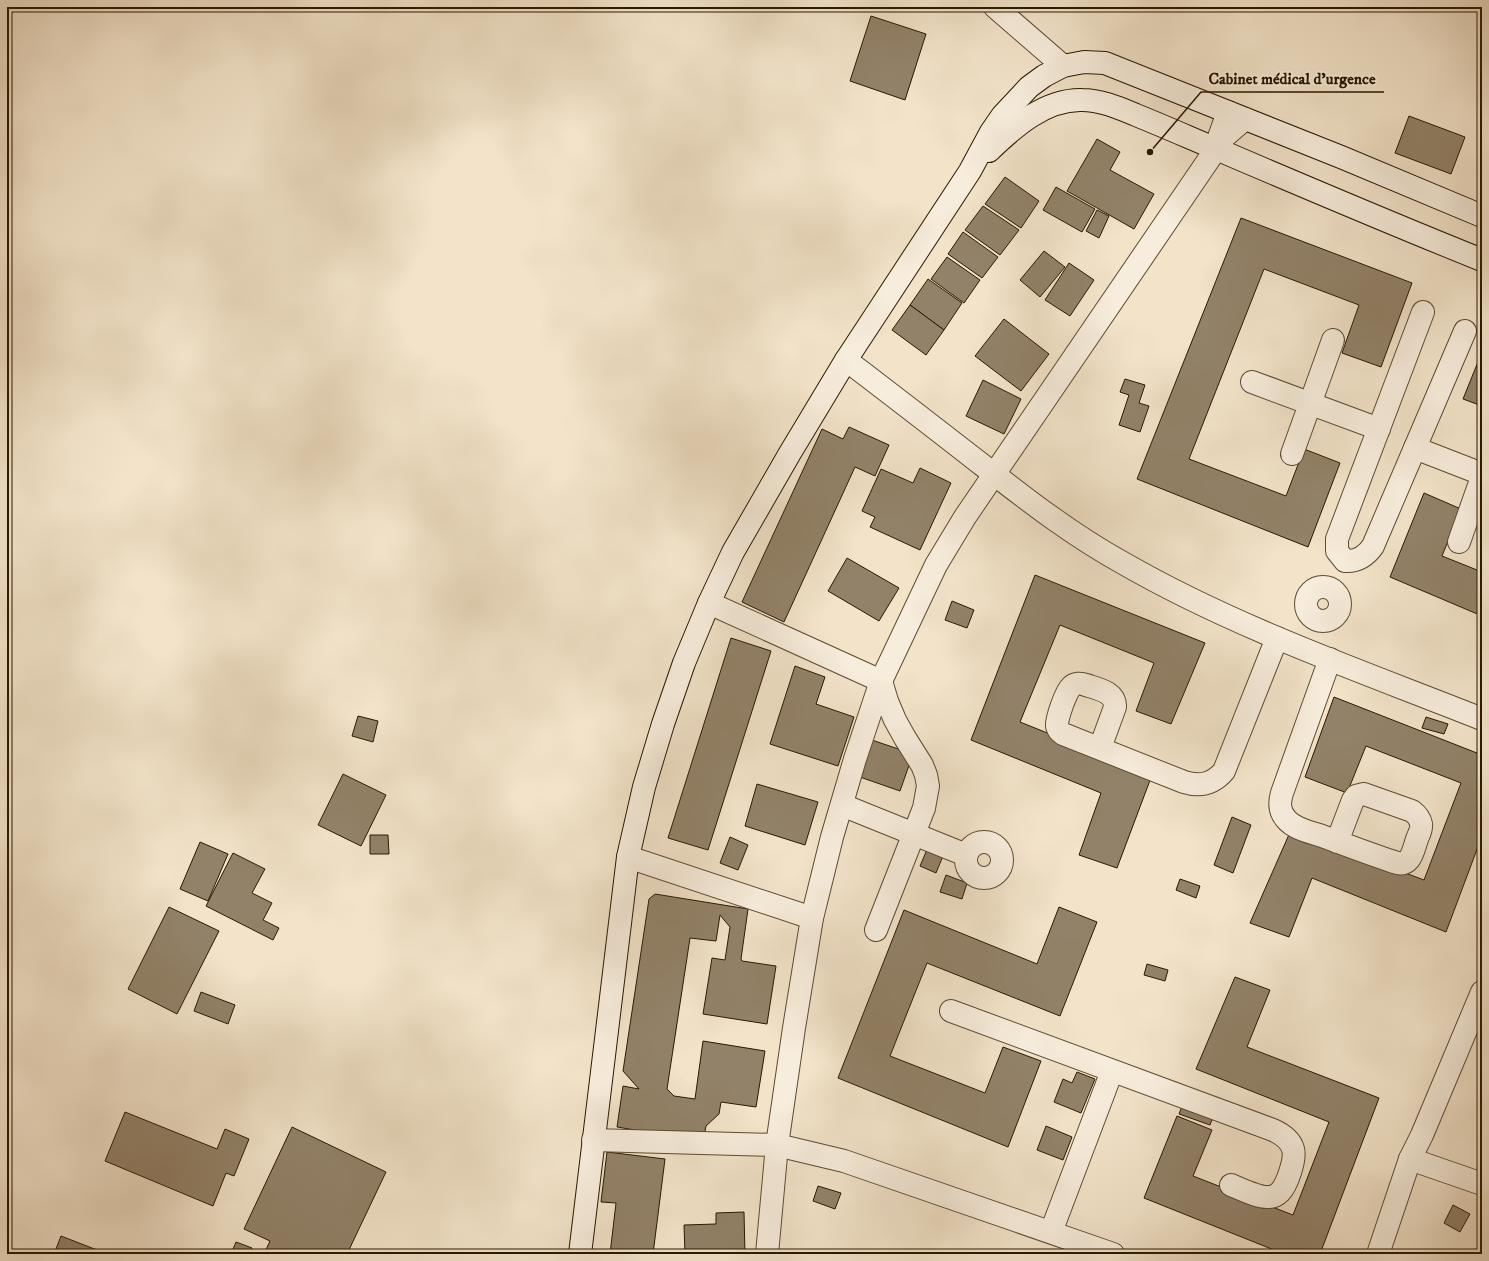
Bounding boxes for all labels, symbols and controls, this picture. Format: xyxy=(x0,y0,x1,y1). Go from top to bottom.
callout: Cabinet médical d'urgence xyxy=(1201,64,1384,92)
text: Cabinet médical d'urgence xyxy=(1208,69,1376,89)

